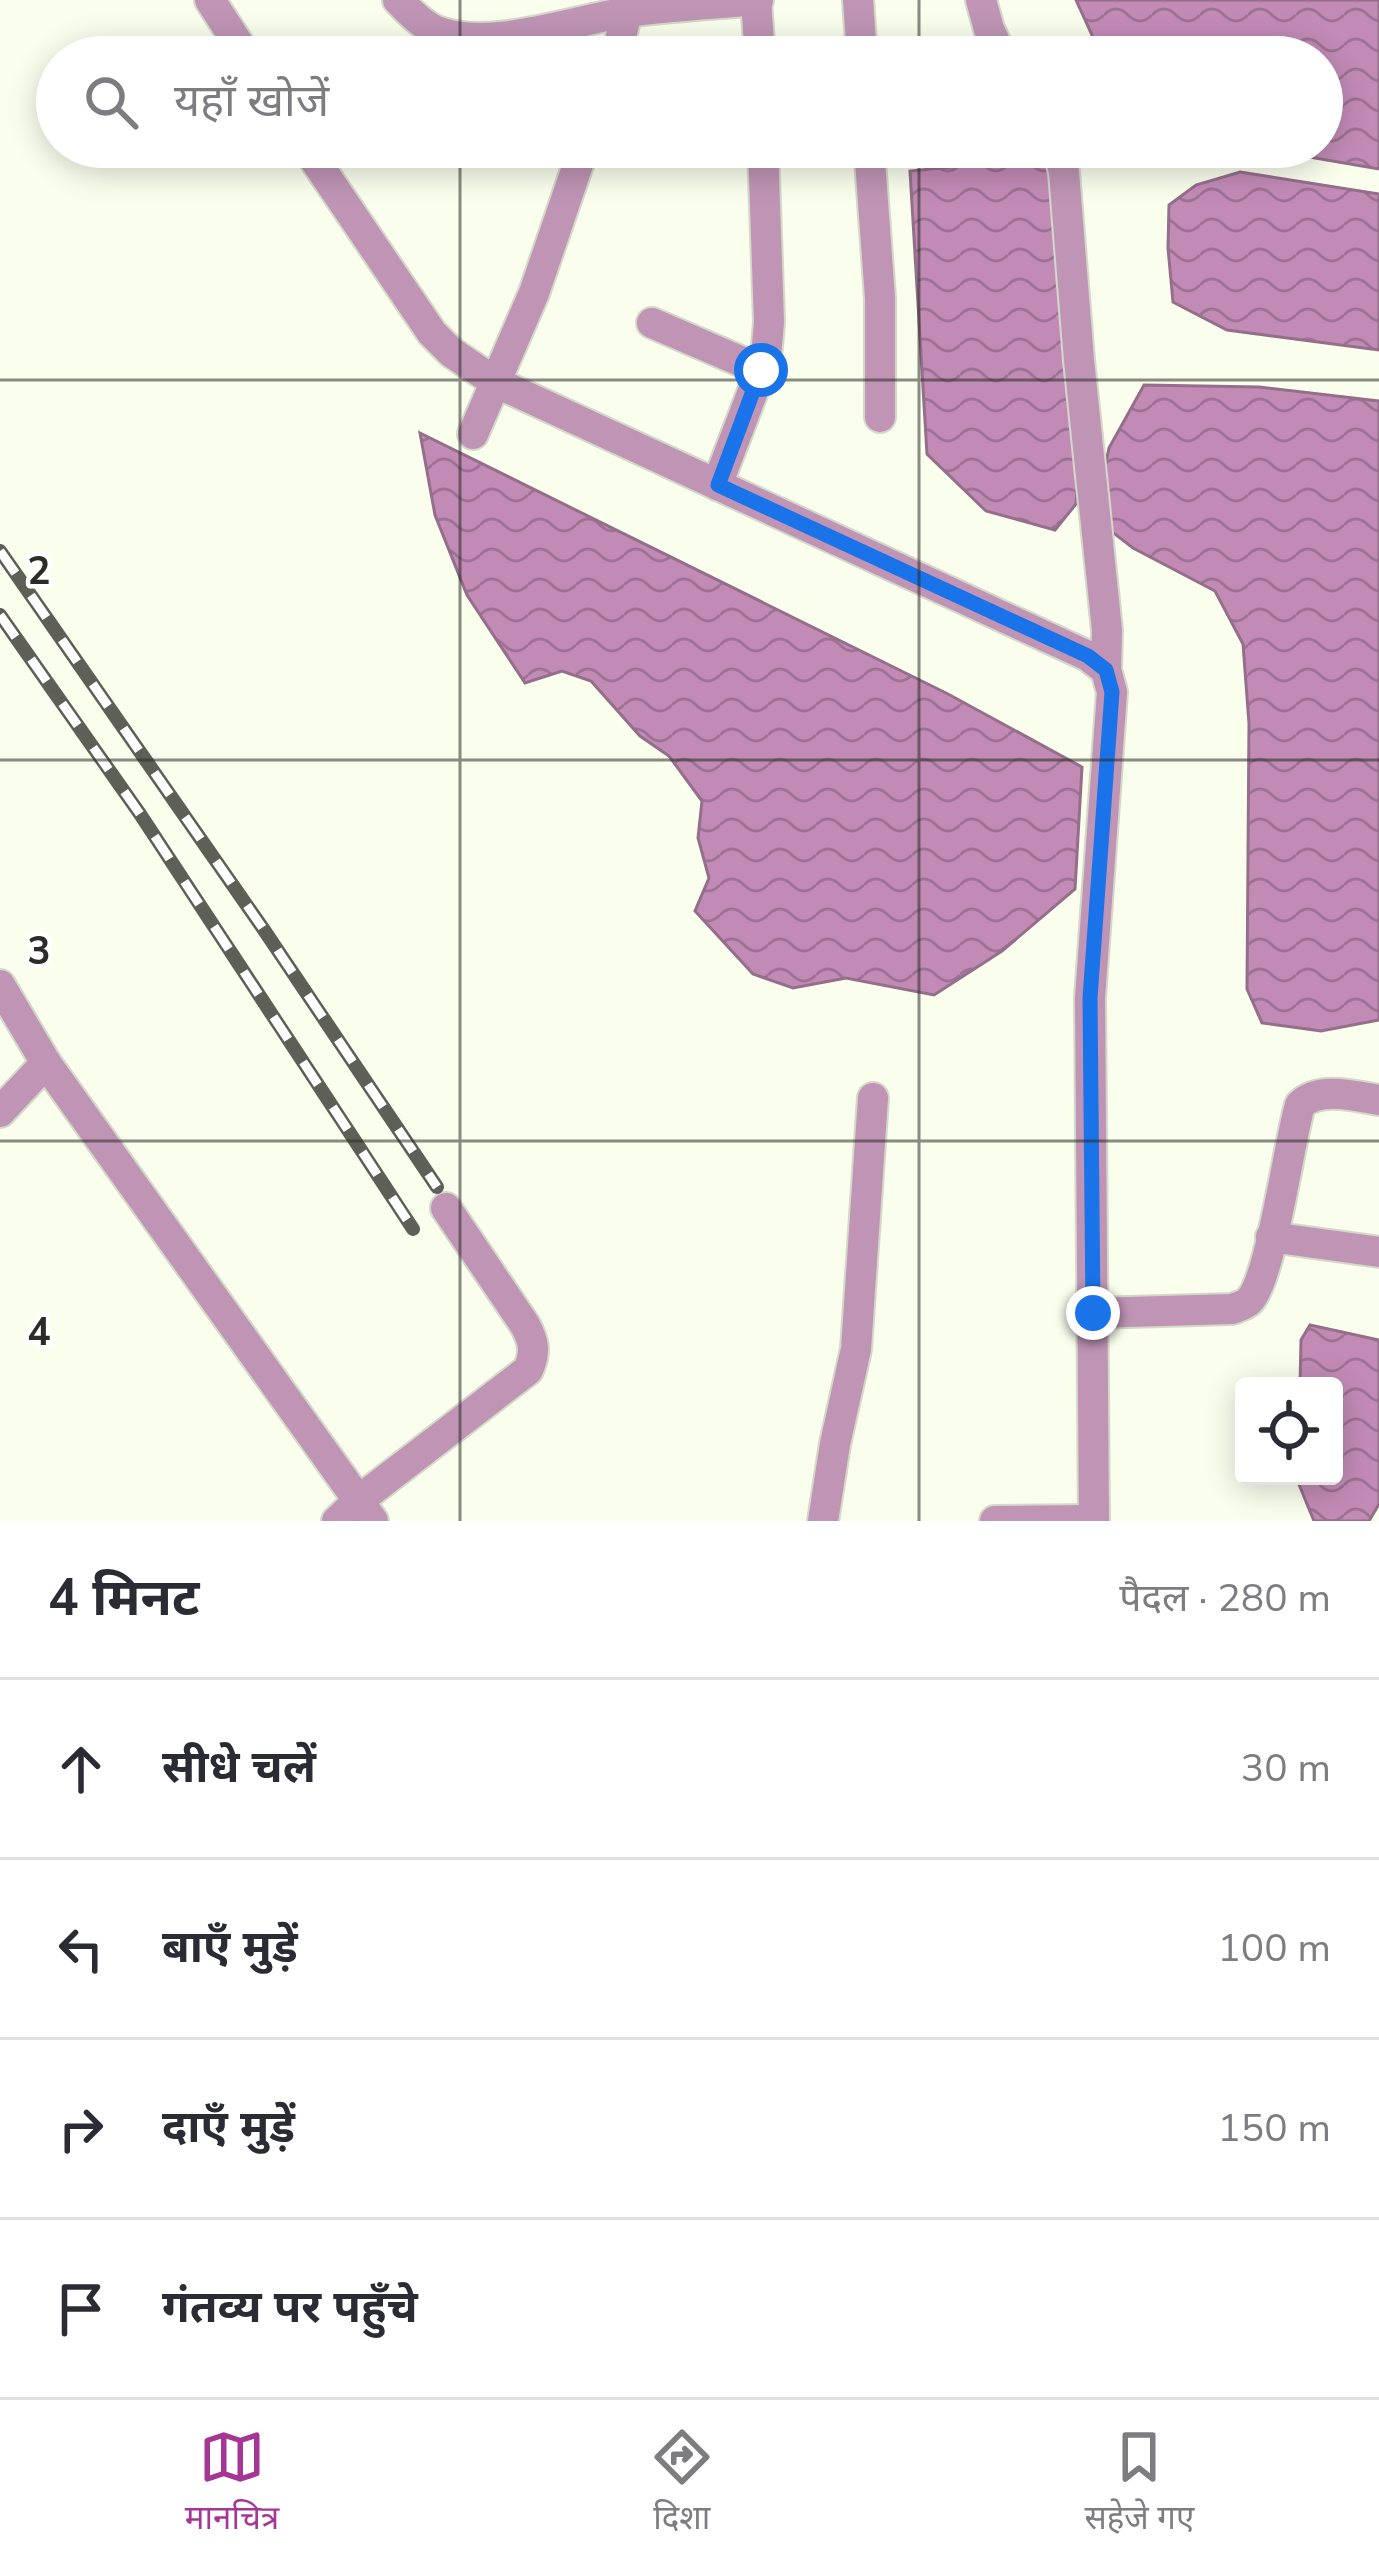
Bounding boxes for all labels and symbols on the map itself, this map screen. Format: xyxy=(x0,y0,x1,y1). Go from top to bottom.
route start xyxy=(734,343,788,397)
text: 2 xyxy=(27,545,51,598)
text: 3 xyxy=(27,925,51,978)
route end xyxy=(1066,1286,1120,1340)
text: 4 xyxy=(27,1306,51,1359)

